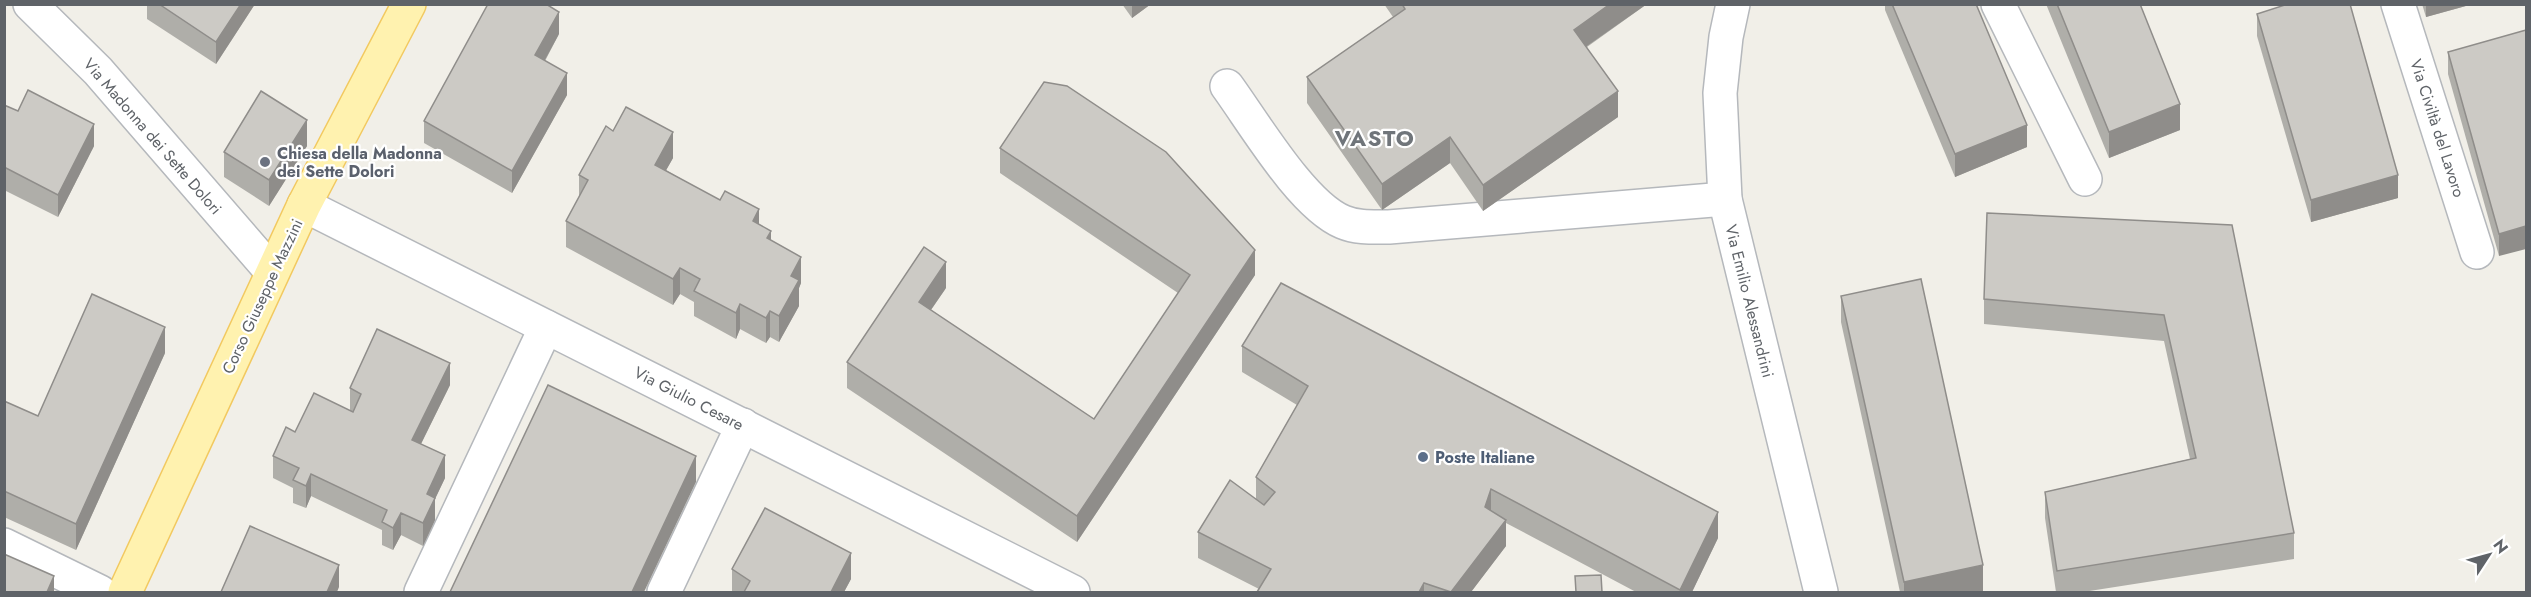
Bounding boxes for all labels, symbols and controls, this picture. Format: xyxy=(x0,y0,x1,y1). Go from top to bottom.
street label: Via Madonna dei Sette Dolori xyxy=(78,53,227,220)
street label: Via Civiltà del Lavoro xyxy=(2404,56,2471,200)
district label: VASTO xyxy=(1334,122,1415,154)
place label: Chiesa della Madonna dei Sette Dolori xyxy=(277,142,442,183)
marker: Chiesa della Madonna dei Sette Dolori xyxy=(258,155,272,169)
street label: Corso Giuseppe Mazzini xyxy=(216,215,309,378)
street label: Via Emilio Alessandrini xyxy=(1719,222,1780,380)
street label: Via Giulio Cesare xyxy=(630,361,748,436)
place label: Poste Italiane xyxy=(1435,446,1535,469)
marker: Poste Italiane xyxy=(1416,450,1430,464)
north arrow xyxy=(2459,525,2519,585)
text: N xyxy=(2488,535,2514,558)

